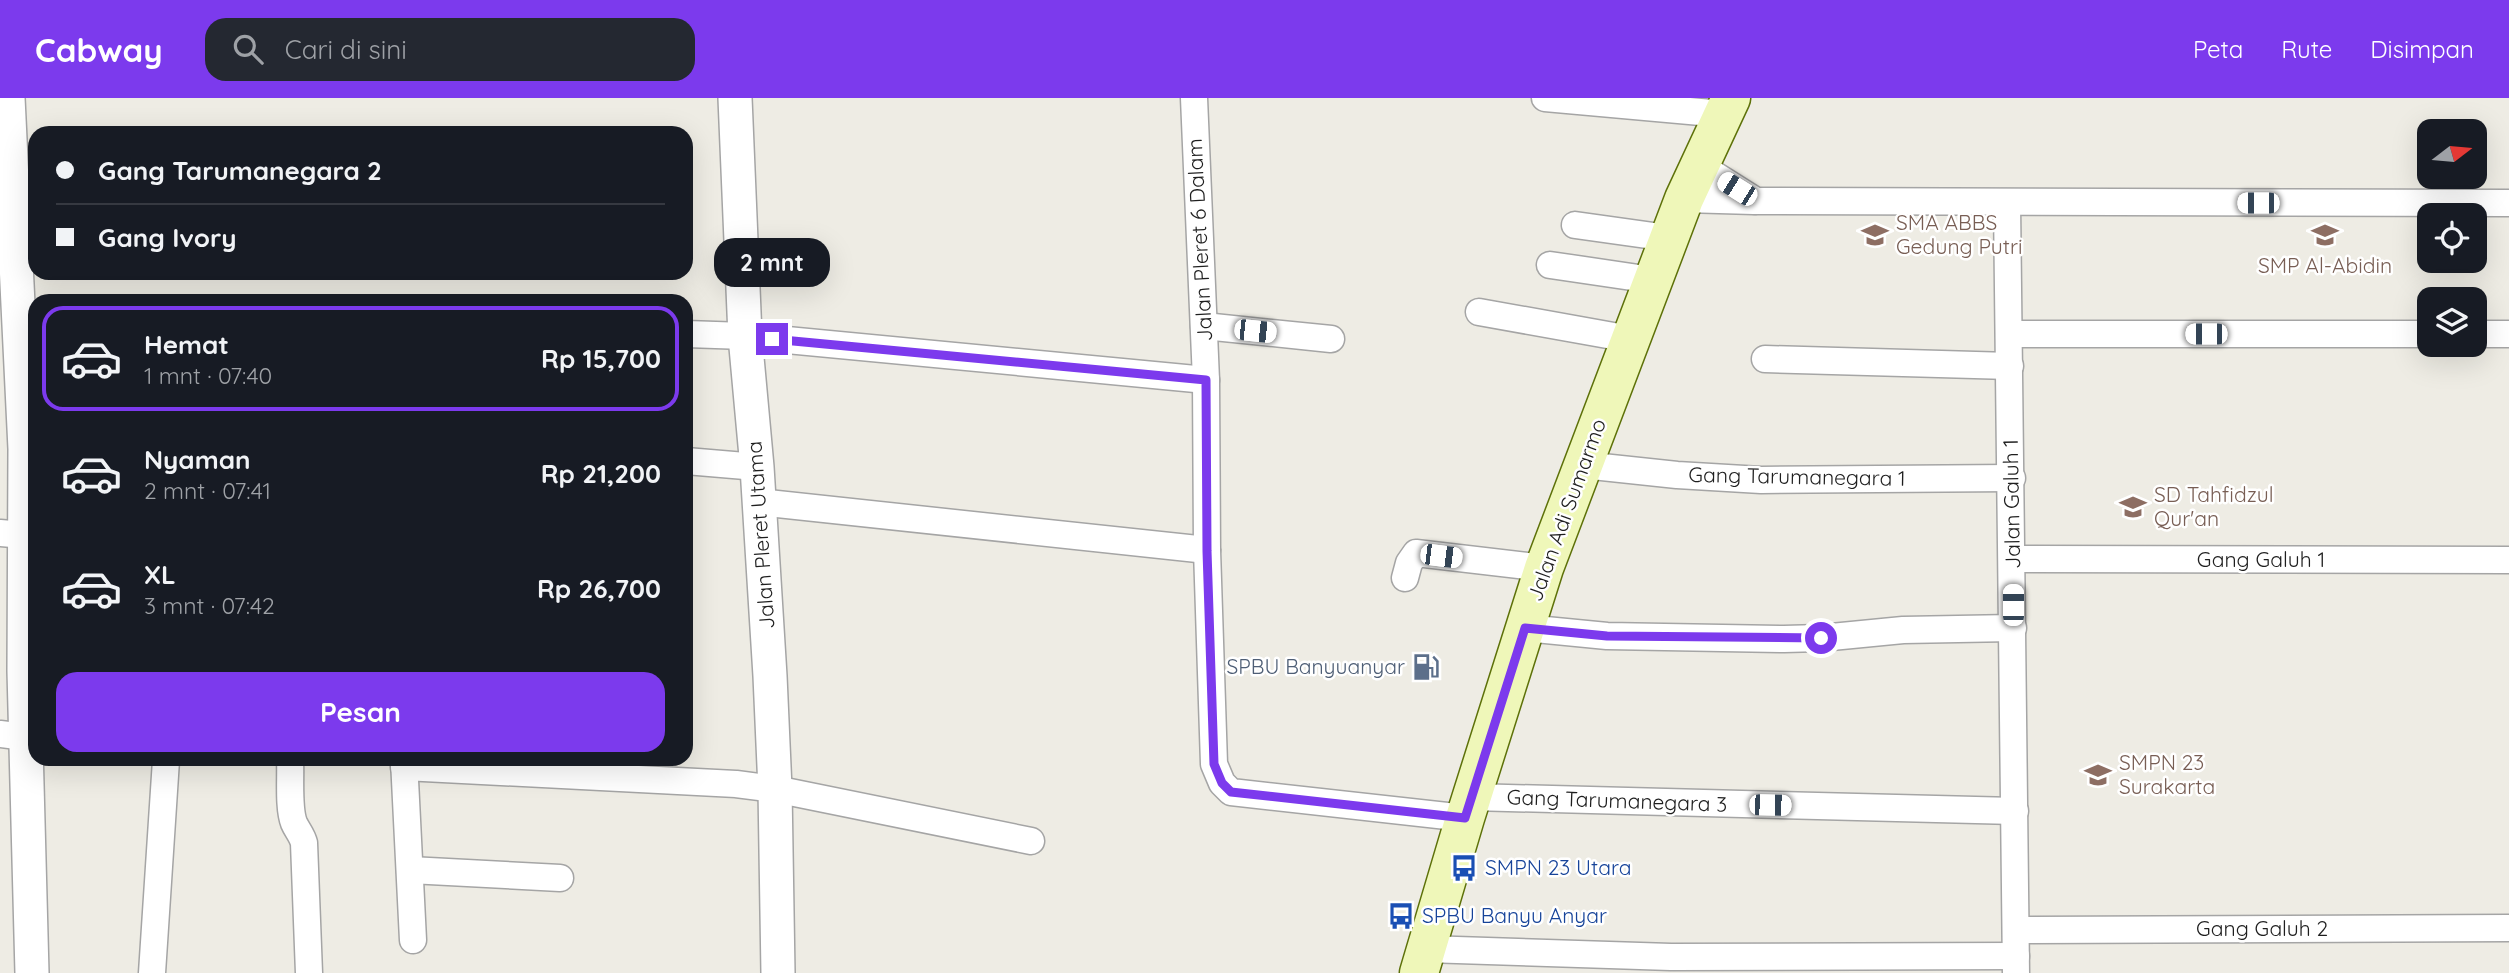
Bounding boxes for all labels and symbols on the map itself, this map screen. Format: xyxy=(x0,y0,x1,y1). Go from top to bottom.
north arrow xyxy=(2417,119,2487,189)
street label: Jalan Pleret 6 Dalam xyxy=(1181,138,1217,342)
car xyxy=(1714,169,1761,209)
car xyxy=(2238,193,2280,214)
place label: SMA ABBS Gedung Putri xyxy=(1896,209,2023,259)
school or university icon: SMA ABBS Gedung Putri xyxy=(1860,220,1890,250)
school or university icon: SMP Al-Abidin xyxy=(2310,220,2340,250)
callout: 2 mnt xyxy=(714,238,830,286)
place label: SMP Al-Abidin xyxy=(2258,252,2392,278)
car xyxy=(1234,318,1277,344)
route end xyxy=(756,323,788,355)
car xyxy=(2186,324,2228,345)
street label: Jalan Adi Sumarmo xyxy=(1521,415,1611,604)
street label: Jalan Galuh 1 xyxy=(1997,439,2025,569)
street label: Jalan Pleret Utama xyxy=(740,440,780,630)
street label: Gang Tarumanegara 1 xyxy=(1688,461,1906,491)
place label: SD Tahfidzul Qur'an xyxy=(2154,481,2273,531)
school or university icon: SD Tahfidzul Qur'an xyxy=(2118,492,2148,522)
car xyxy=(1419,543,1464,569)
street label: Gang Galuh 1 xyxy=(2197,546,2325,572)
car xyxy=(2003,584,2024,626)
route start xyxy=(1805,622,1837,654)
fuel station icon: SPBU Banyuanyar xyxy=(1411,652,1441,682)
place label: SPBU Banyuanyar xyxy=(1227,653,1405,679)
place label: SMPN 23 Surakarta xyxy=(2119,749,2215,799)
school or university icon: SMPN 23 Surakarta xyxy=(2083,760,2113,790)
street label: Gang Tarumanegara 3 xyxy=(1506,783,1728,817)
car xyxy=(1749,794,1792,816)
bus stop icon: SMPN 23 Utara xyxy=(1449,853,1479,883)
place label: SMPN 23 Utara xyxy=(1485,854,1631,880)
bus stop icon: SPBU Banyu Anyar xyxy=(1386,901,1416,931)
place label: SPBU Banyu Anyar xyxy=(1422,902,1607,928)
street label: Gang Galuh 2 xyxy=(2196,915,2328,941)

